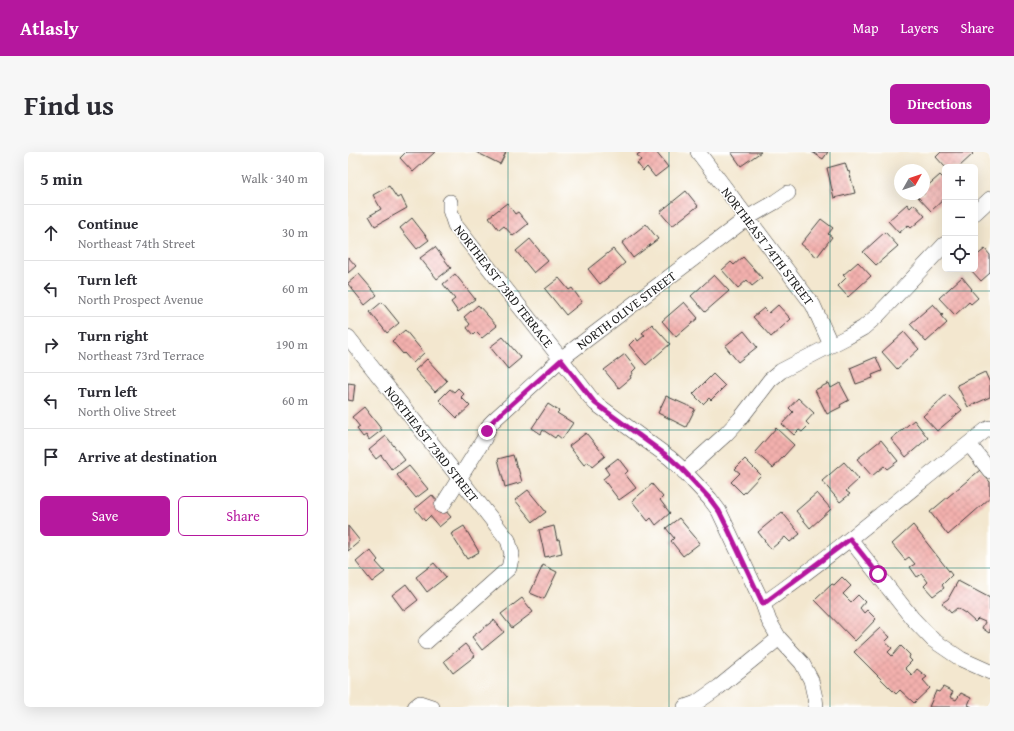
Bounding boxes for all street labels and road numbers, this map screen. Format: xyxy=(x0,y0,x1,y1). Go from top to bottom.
street label: NORTHEAST 74TH STREET xyxy=(717,183,819,310)
street label: NORTHEAST 73RD TERRACE xyxy=(450,221,558,352)
street label: NORTH OLIVE STREET xyxy=(573,266,681,354)
street label: NORTHEAST 73RD STREET xyxy=(380,382,483,507)

